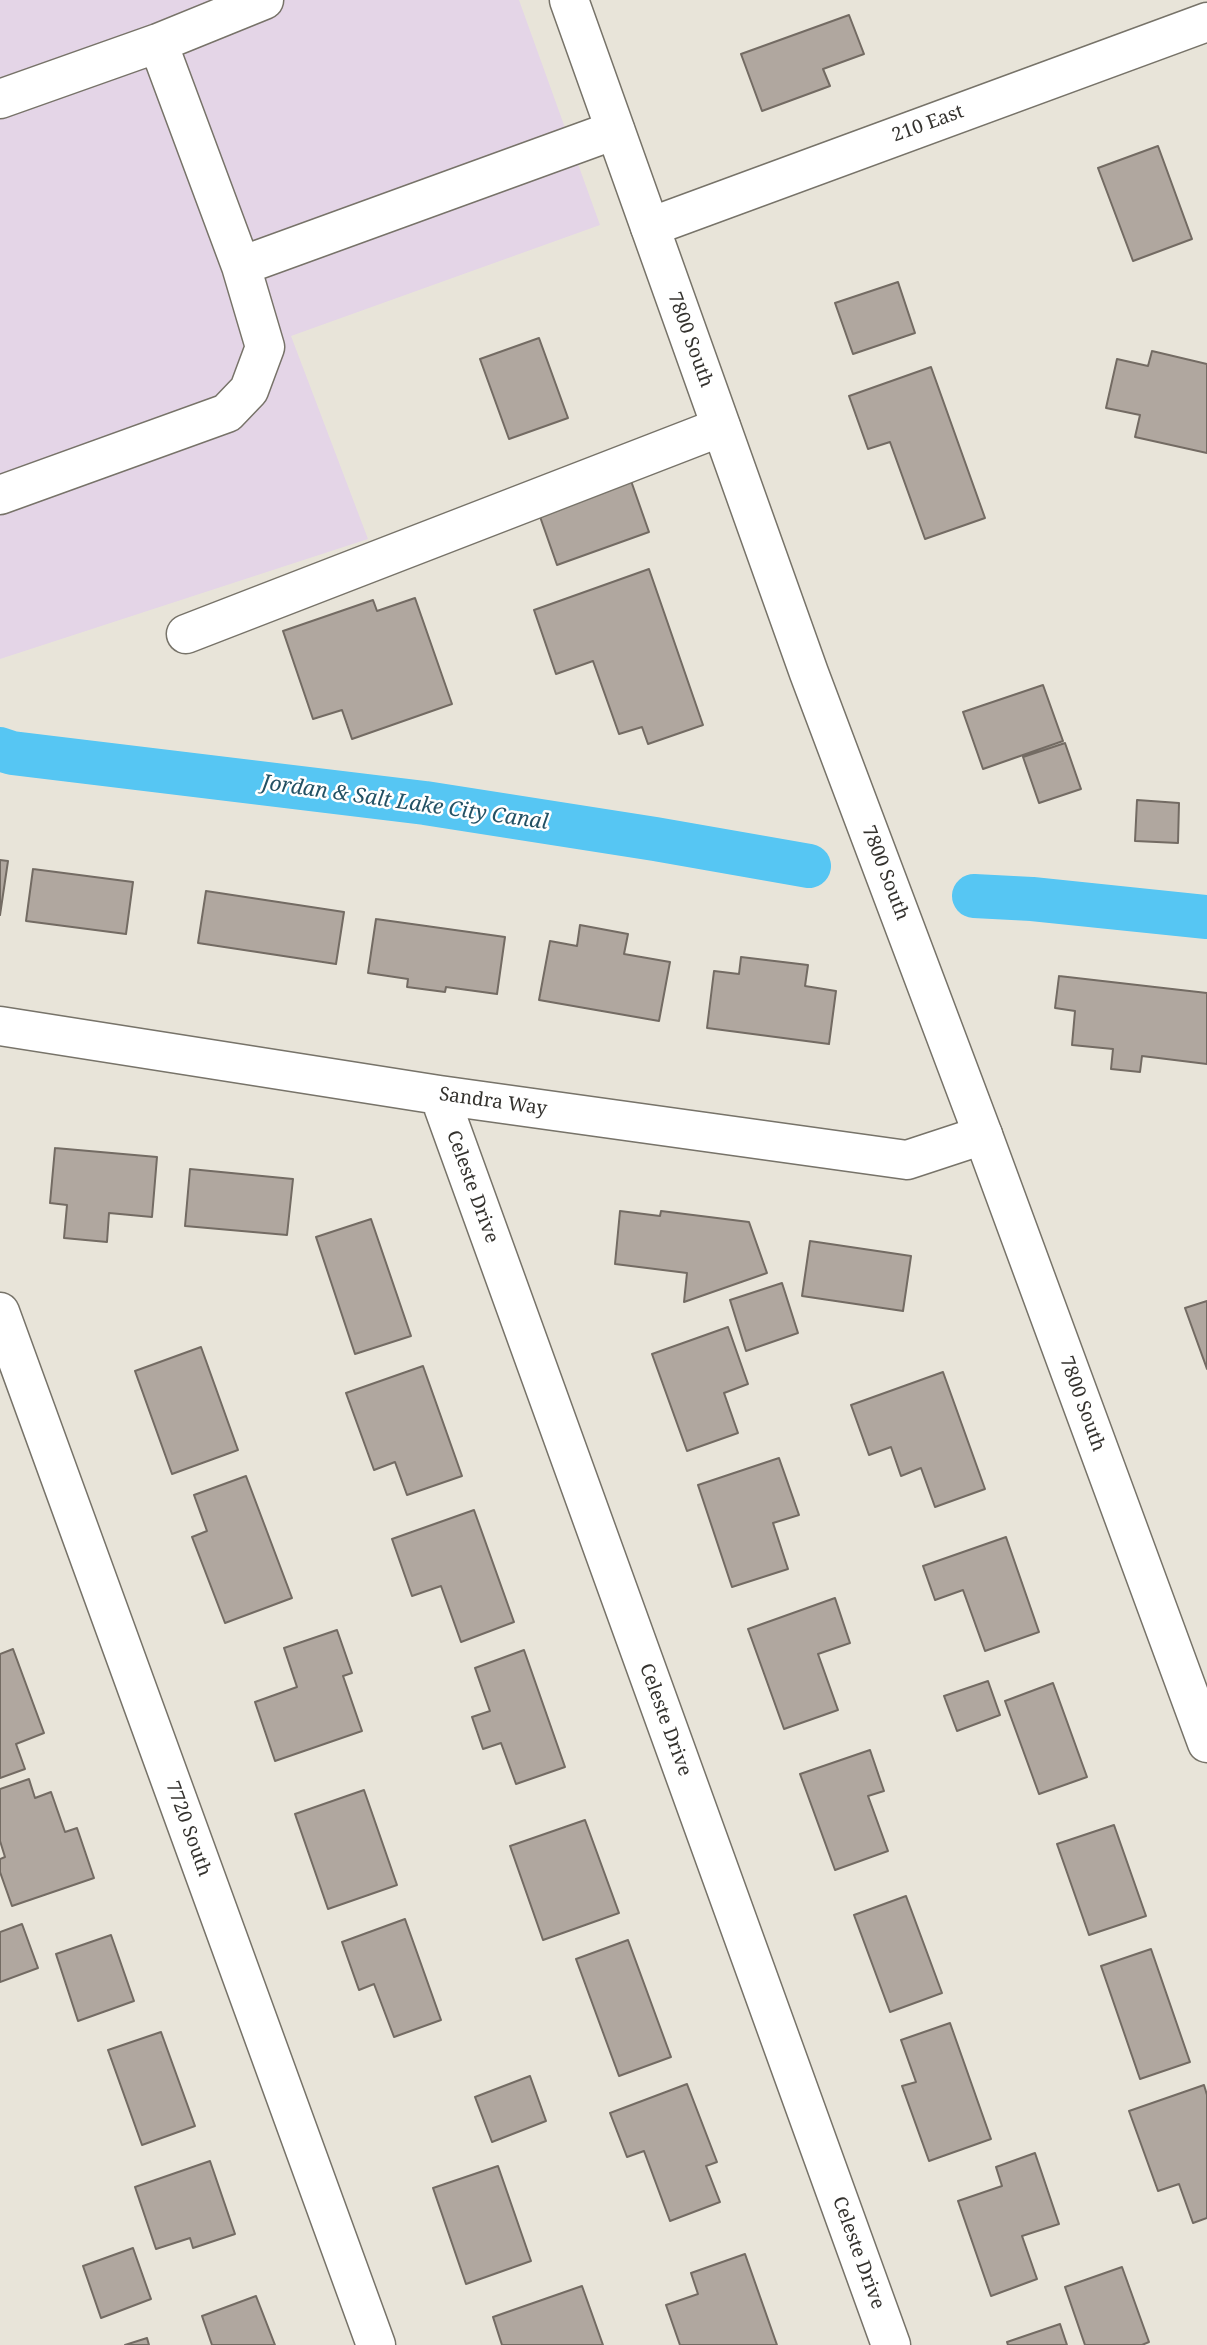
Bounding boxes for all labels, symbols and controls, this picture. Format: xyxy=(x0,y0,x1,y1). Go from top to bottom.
street label: 210 East xyxy=(889,101,967,147)
street label: 7800 South xyxy=(662,289,718,391)
water label: Jordan & Salt Lake City Canal xyxy=(260,770,550,836)
street label: 7800 South xyxy=(857,822,913,924)
street label: Sandra Way xyxy=(438,1083,548,1121)
street label: Celeste Drive xyxy=(441,1128,503,1246)
street label: 7800 South xyxy=(1054,1353,1110,1455)
street label: Celeste Drive xyxy=(634,1661,696,1779)
street label: 7720 South xyxy=(160,1778,216,1880)
street label: Celeste Drive xyxy=(827,2194,889,2312)

